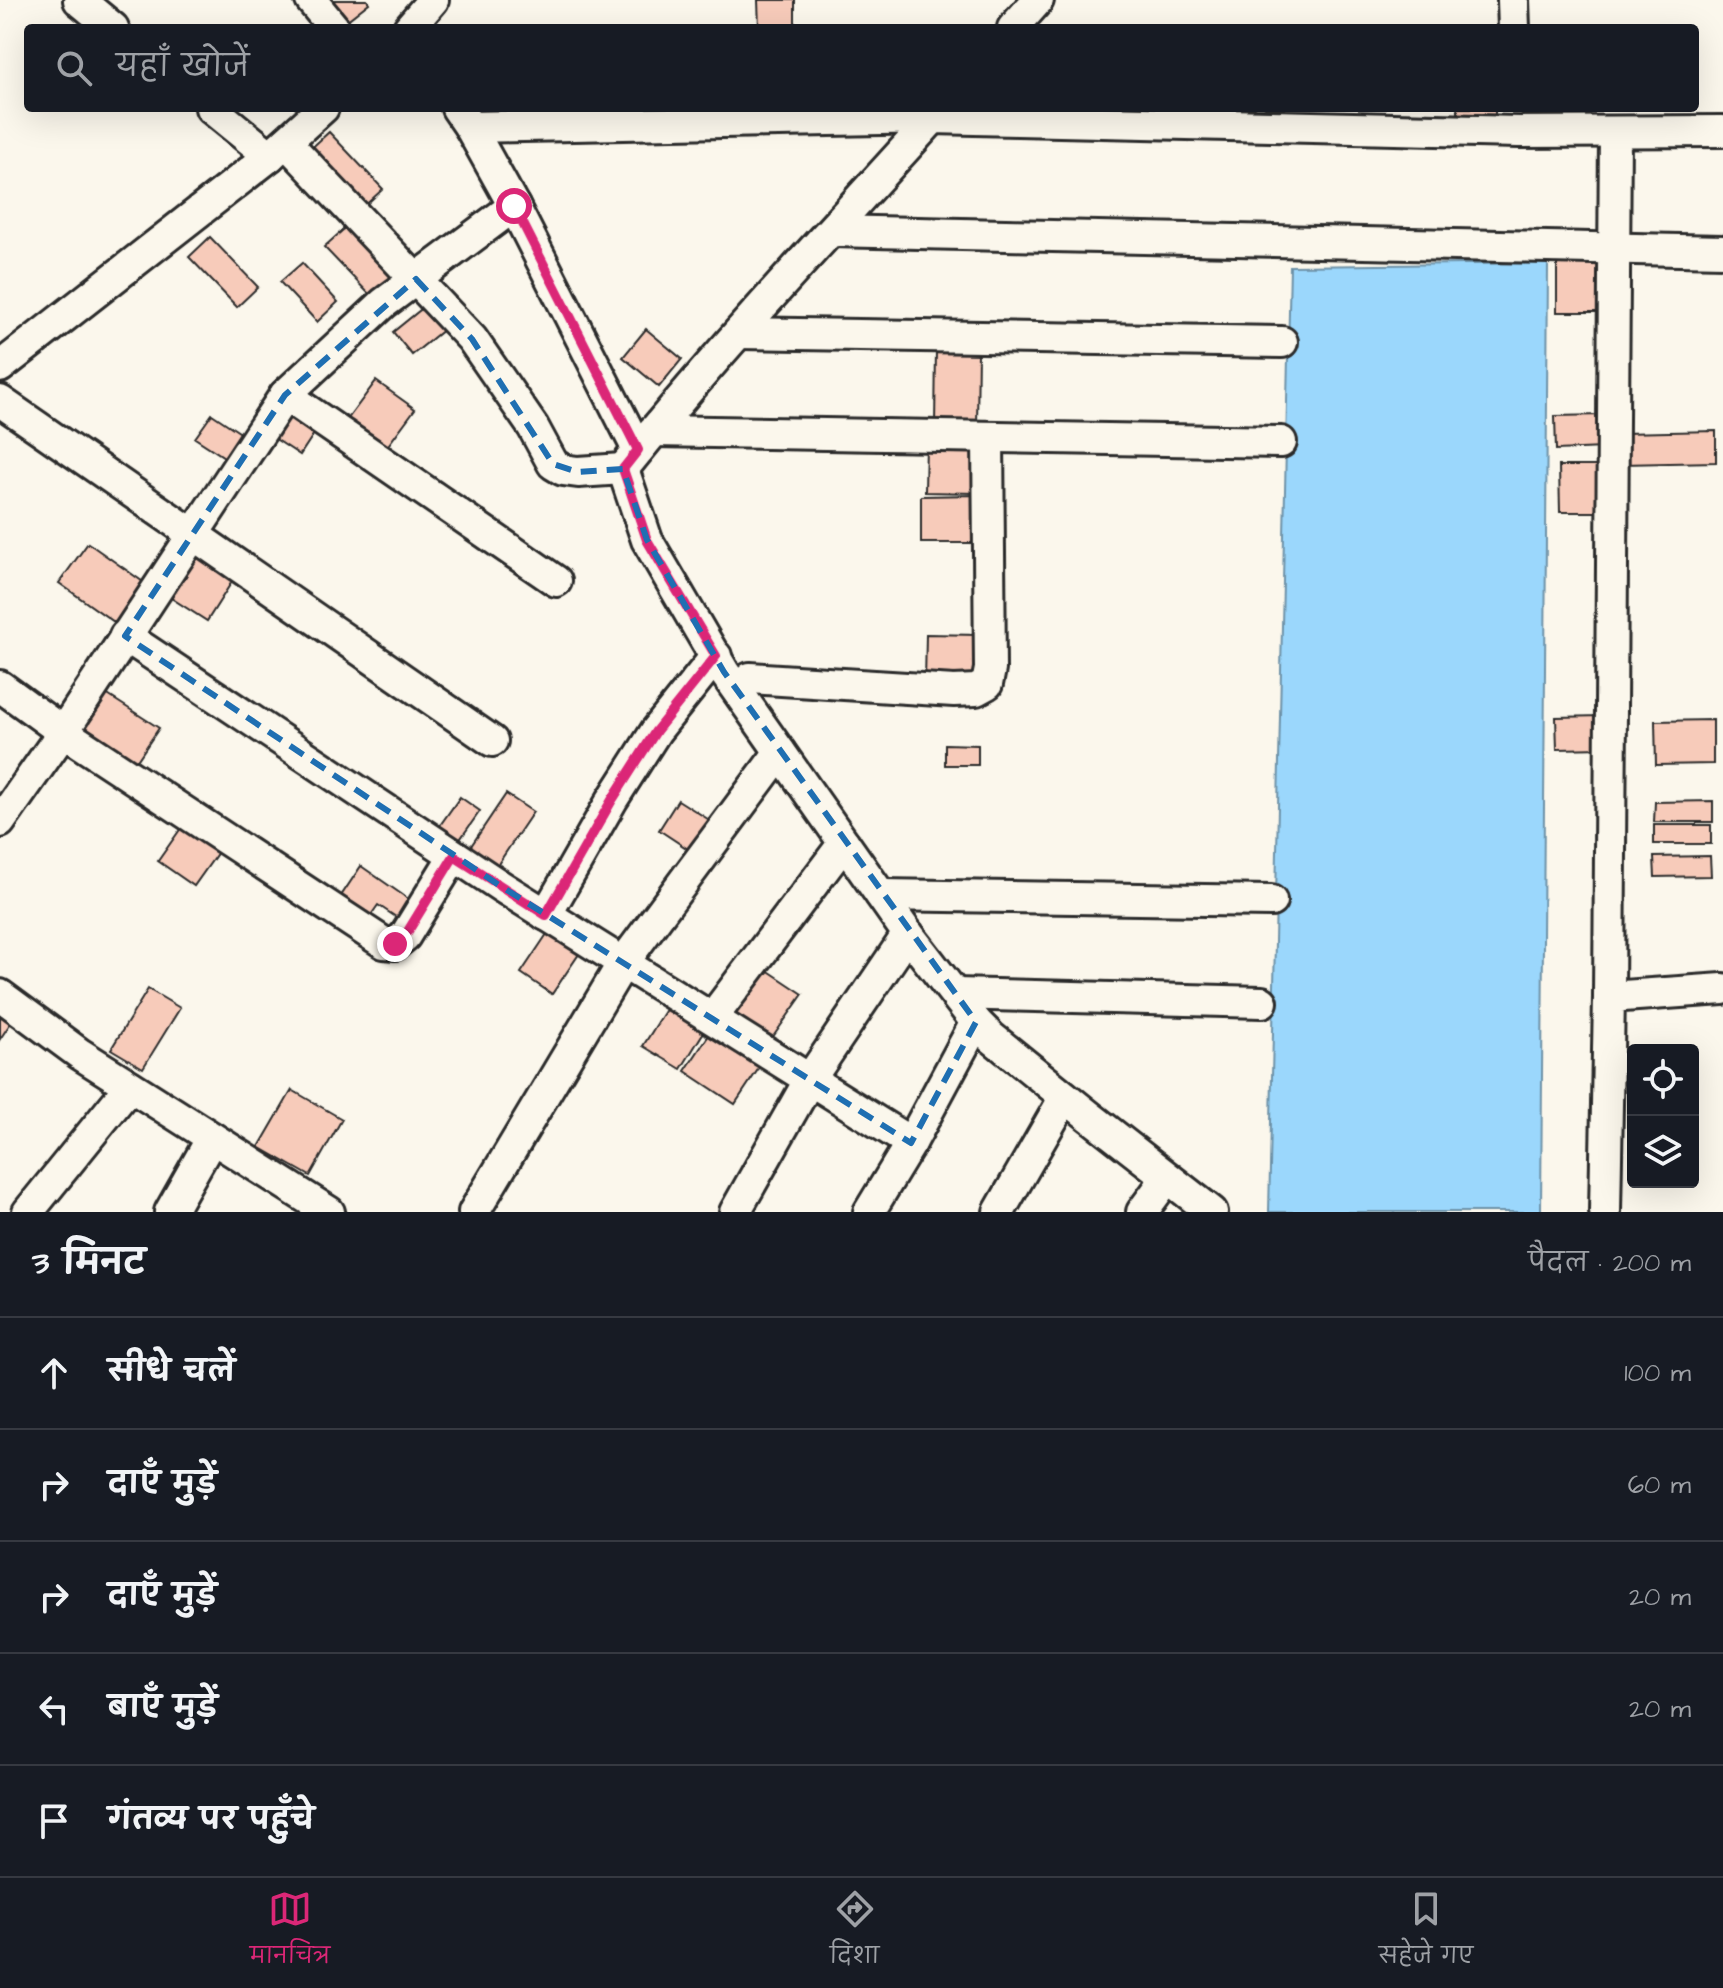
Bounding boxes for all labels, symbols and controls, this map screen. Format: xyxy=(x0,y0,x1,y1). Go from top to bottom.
search box xyxy=(24,24,1699,112)
icon: search xyxy=(52,46,96,90)
text: यहाँ खोजें xyxy=(116,46,249,88)
route start xyxy=(496,188,532,224)
route end xyxy=(377,926,413,962)
map controls xyxy=(1627,1044,1699,1188)
button: locate xyxy=(1627,1044,1699,1116)
button: layers xyxy=(1627,1116,1699,1188)
text: 3 मिनट xyxy=(32,1239,145,1287)
text: पैदल · 200 m xyxy=(1528,1245,1691,1281)
icon: ahead xyxy=(32,1351,76,1395)
text: सीधे चलें xyxy=(108,1351,235,1393)
text: 100 m xyxy=(1624,1355,1691,1391)
icon: right xyxy=(32,1463,76,1507)
text: दाएँ मुड़ें xyxy=(108,1463,217,1505)
text: 60 m xyxy=(1628,1467,1691,1503)
icon: right xyxy=(32,1575,76,1619)
text: दाएँ मुड़ें xyxy=(108,1575,217,1617)
text: 20 m xyxy=(1629,1579,1691,1615)
icon: left xyxy=(32,1687,76,1731)
text: बाएँ मुड़ें xyxy=(108,1687,218,1729)
text: 20 m xyxy=(1629,1691,1691,1727)
icon: arrive xyxy=(32,1799,76,1843)
text: गंतव्य पर पहुँचे xyxy=(108,1799,314,1841)
tab: मानचित्र xyxy=(250,1887,330,1980)
tab: दिशा xyxy=(830,1887,880,1980)
tab: सहेजे गए xyxy=(1379,1887,1473,1980)

